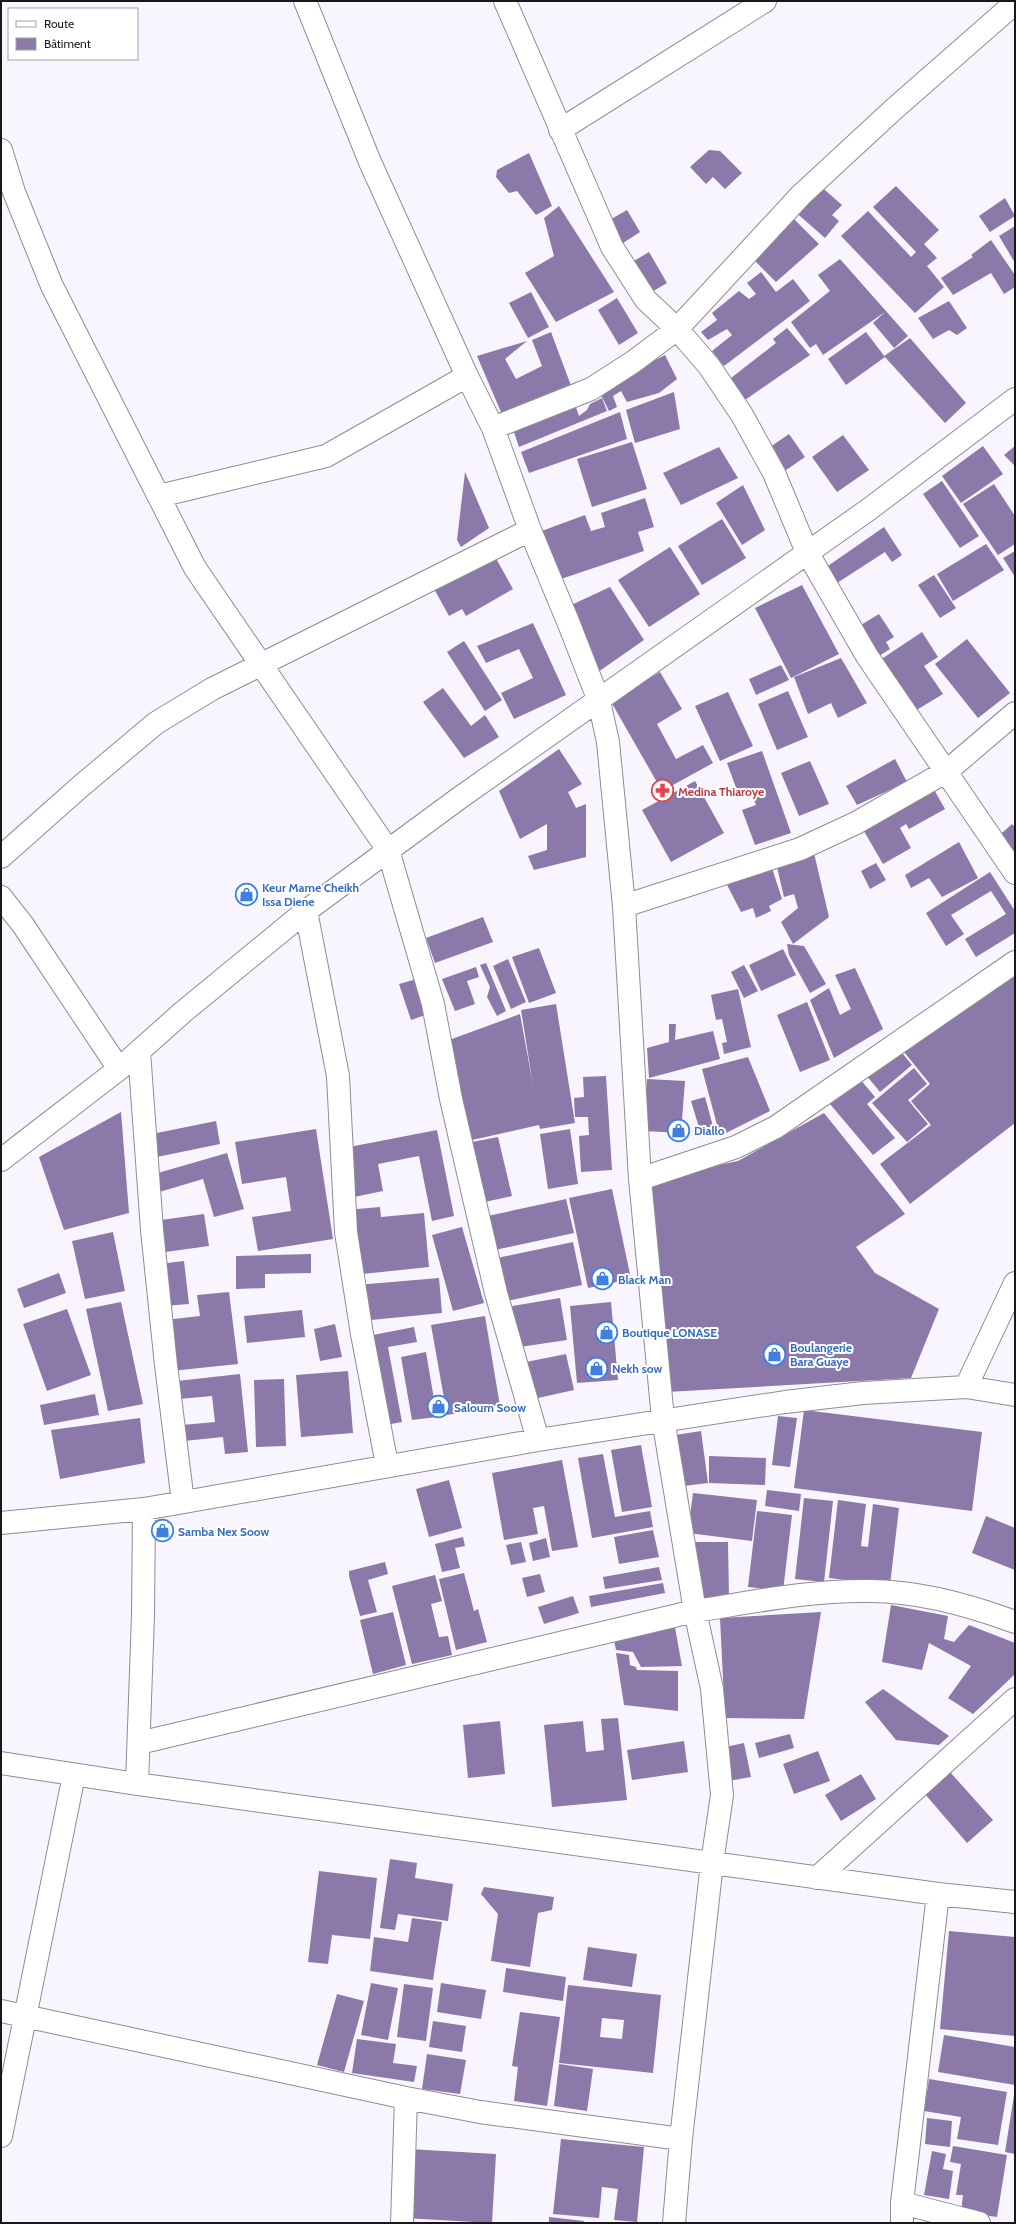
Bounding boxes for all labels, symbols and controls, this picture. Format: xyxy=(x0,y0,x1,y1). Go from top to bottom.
legend xyxy=(8,8,138,60)
text: Route xyxy=(44,16,74,31)
text: Bâtiment xyxy=(44,36,91,51)
pharmacy icon: Medina Thiaroye xyxy=(649,778,675,804)
place label: Medina Thiaroye xyxy=(678,784,764,799)
place label: Keur Mame Cheikh Issa Diene xyxy=(262,880,359,909)
shop icon: Keur Mame Cheikh Issa Diene xyxy=(234,881,260,907)
shop icon: Diallo xyxy=(666,1117,692,1143)
place label: Diallo xyxy=(694,1123,725,1138)
shop icon: Black Man xyxy=(590,1266,616,1292)
place label: Black Man xyxy=(618,1272,671,1287)
shop icon: Boutique LONASE xyxy=(593,1319,619,1345)
place label: Boutique LONASE xyxy=(622,1325,717,1340)
place label: Boulangerie Bara Guaye xyxy=(790,1340,852,1369)
shop icon: Boulangerie Bara Guaye xyxy=(762,1341,788,1367)
shop icon: Nekh sow xyxy=(584,1355,610,1381)
place label: Nekh sow xyxy=(612,1361,662,1376)
shop icon: Saloum Soow xyxy=(426,1394,452,1420)
place label: Saloum Soow xyxy=(454,1400,526,1415)
shop icon: Samba Nex Soow xyxy=(150,1518,176,1544)
place label: Samba Nex Soow xyxy=(178,1524,270,1539)

